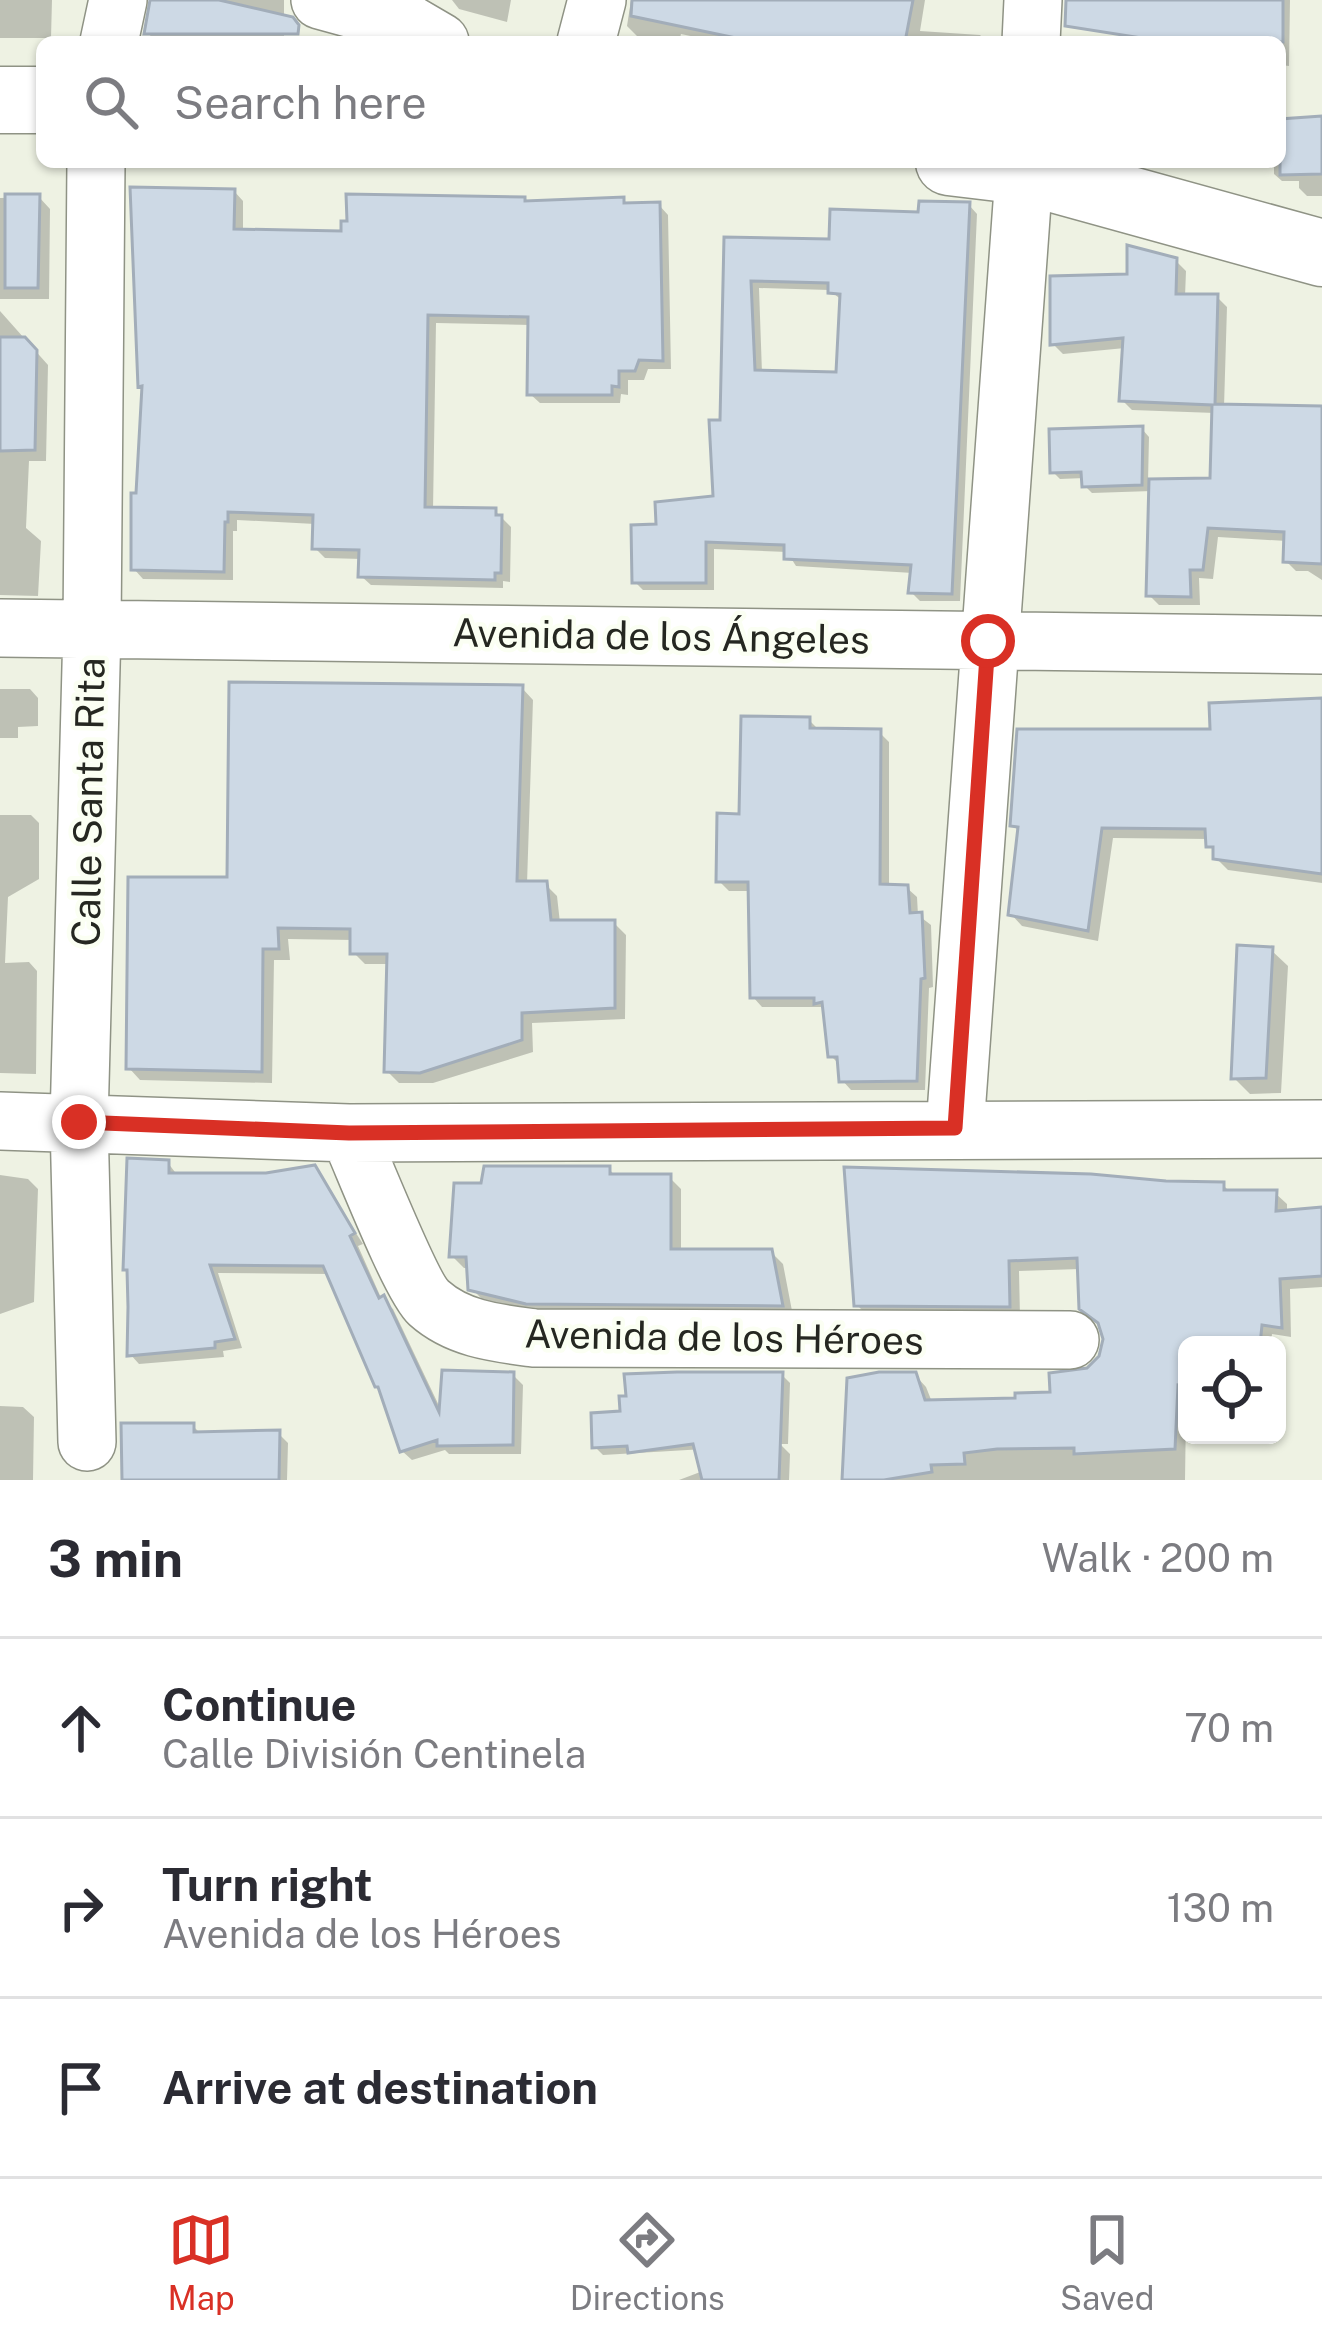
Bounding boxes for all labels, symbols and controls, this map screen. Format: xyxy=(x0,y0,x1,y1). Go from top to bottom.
search box xyxy=(36,36,1286,168)
icon: search xyxy=(78,69,144,135)
text: Search here xyxy=(174,76,427,129)
street label: Avenida de los Ángeles xyxy=(452,609,870,663)
route start xyxy=(961,614,1015,668)
street label: Calle Santa Rita xyxy=(62,657,114,947)
route end xyxy=(52,1095,106,1149)
street label: Avenida de los Héroes xyxy=(524,1311,924,1363)
map controls xyxy=(1178,1336,1286,1444)
button: locate xyxy=(1178,1336,1286,1444)
text: 3 min xyxy=(48,1529,183,1588)
text: Walk · 200 m xyxy=(1042,1535,1274,1581)
text: Continue xyxy=(162,1678,356,1731)
icon: ahead xyxy=(48,1695,114,1761)
text: 70 m xyxy=(1184,1705,1274,1751)
text: Calle División Centinela xyxy=(162,1731,586,1777)
text: Turn right xyxy=(162,1858,373,1911)
icon: right xyxy=(48,1875,114,1941)
text: 130 m xyxy=(1167,1885,1274,1931)
text: Avenida de los Héroes xyxy=(162,1911,561,1957)
icon: arrive xyxy=(48,2055,114,2121)
text: Arrive at destination xyxy=(162,2061,598,2114)
tab: Map xyxy=(168,2207,235,2317)
tab: Directions xyxy=(570,2207,725,2317)
tab: Saved xyxy=(1060,2207,1154,2317)

